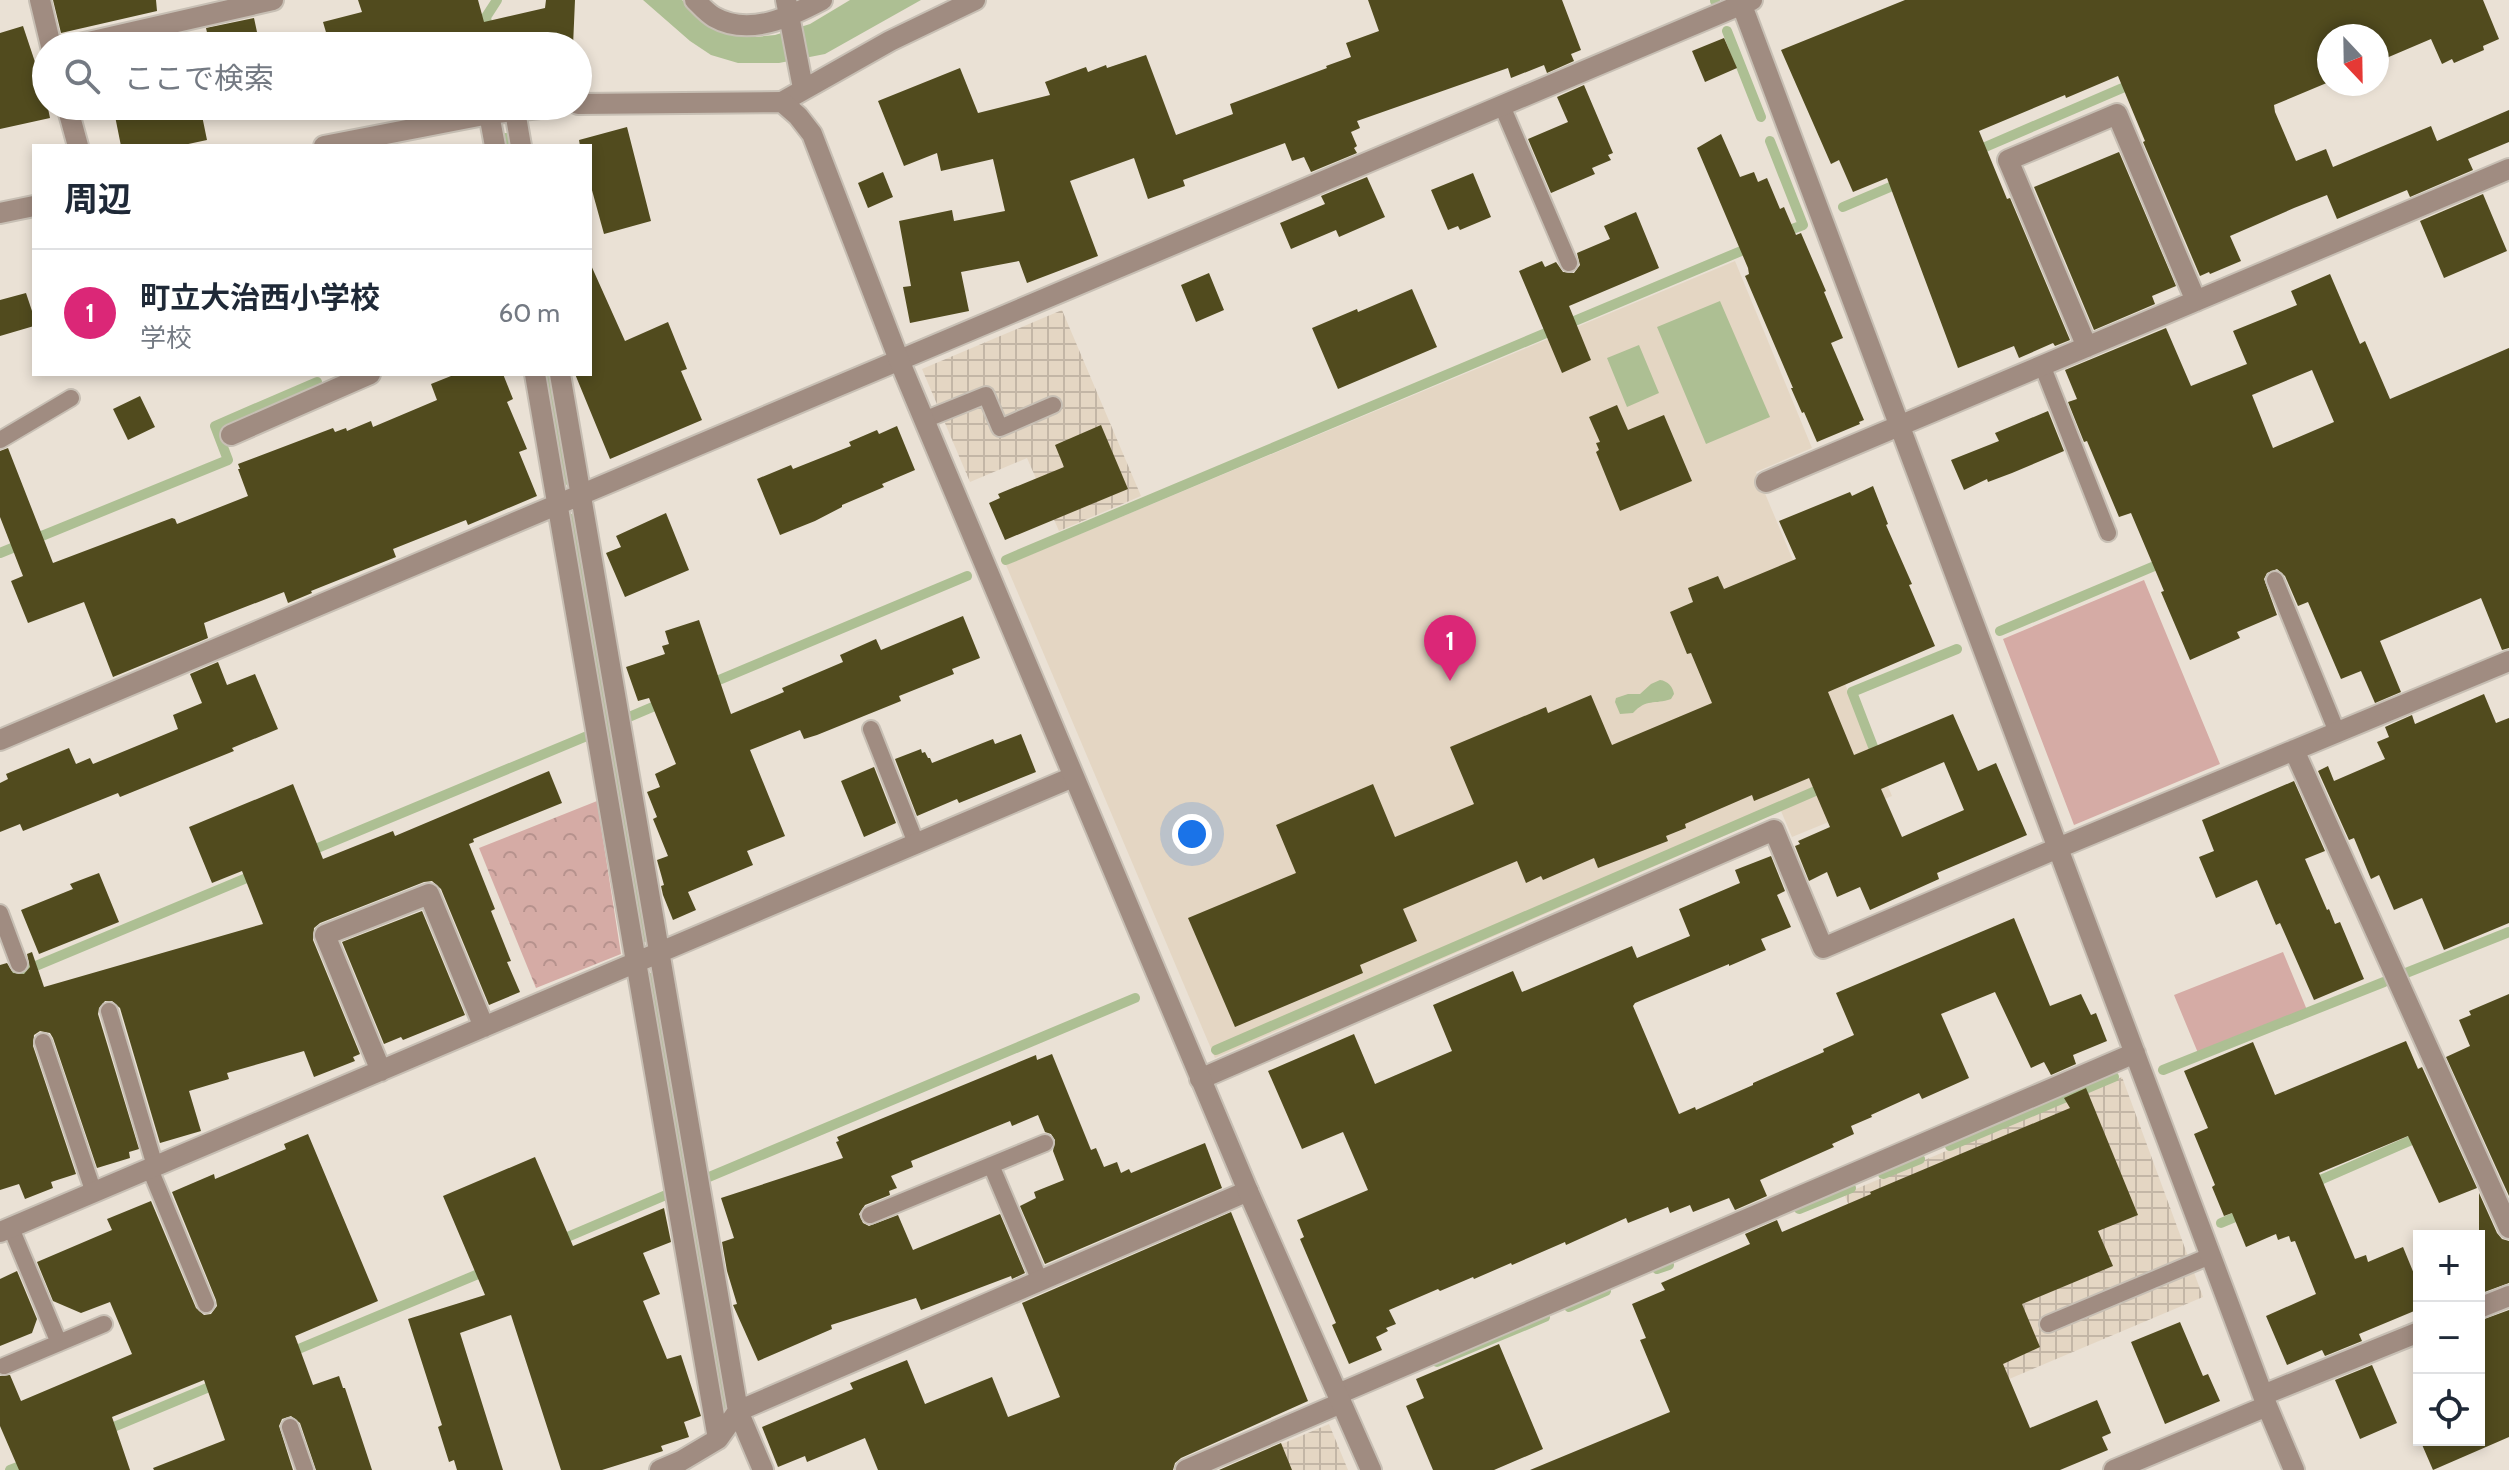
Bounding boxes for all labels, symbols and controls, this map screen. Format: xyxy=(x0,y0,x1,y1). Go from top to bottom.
north arrow xyxy=(2317,24,2389,96)
search box xyxy=(32,32,592,120)
icon: search xyxy=(60,54,104,98)
text: ここで検索 xyxy=(124,60,274,97)
text: 周辺 xyxy=(64,178,132,220)
text: 町立大治西小学校 xyxy=(140,279,380,316)
text: 1 xyxy=(85,297,95,329)
text: 60 m xyxy=(498,297,560,329)
text: 学校 xyxy=(140,322,192,354)
pin: 1 xyxy=(1424,615,1476,681)
your location xyxy=(1172,814,1212,854)
map controls xyxy=(2413,1230,2485,1446)
button: + xyxy=(2413,1230,2485,1302)
button: − xyxy=(2413,1302,2485,1374)
button: locate xyxy=(2413,1374,2485,1446)

